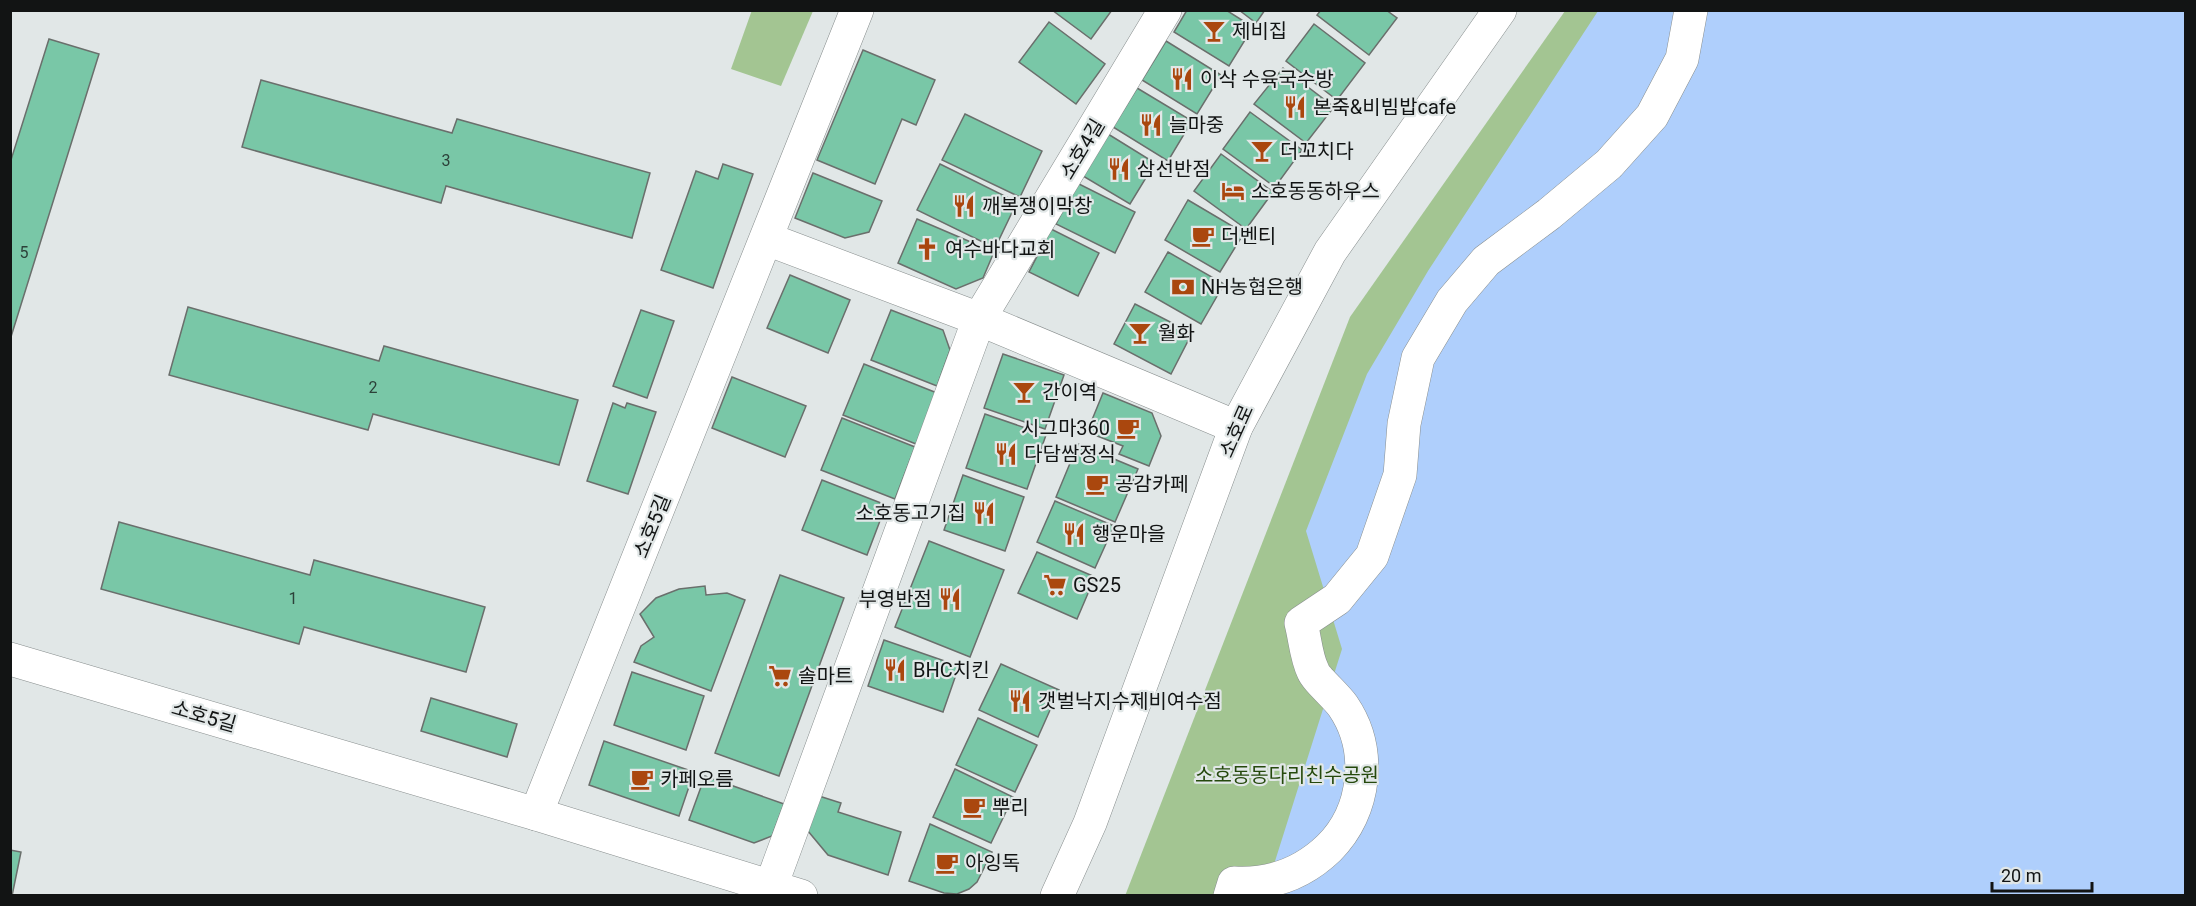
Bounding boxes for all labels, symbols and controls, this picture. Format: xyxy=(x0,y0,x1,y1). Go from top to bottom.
bar icon: 제비집 xyxy=(1201,18,1227,44)
place label: 제비집 xyxy=(1232,19,1287,43)
restaurant icon: 이삭 수육국수방 xyxy=(1169,66,1195,92)
place label: 이삭 수육국수방 xyxy=(1200,67,1334,91)
restaurant icon: 본죽&비빔밥cafe xyxy=(1282,94,1308,120)
place label: 본죽&비빔밥cafe xyxy=(1313,95,1456,119)
restaurant icon: 늘마중 xyxy=(1138,112,1164,138)
place label: 늘마중 xyxy=(1169,113,1224,137)
street label: 소호4길 xyxy=(1055,114,1109,184)
bar icon: 더꼬치다 xyxy=(1249,138,1275,164)
place label: 더꼬치다 xyxy=(1280,139,1354,163)
house number: 3 xyxy=(442,151,451,170)
restaurant icon: 삼선반점 xyxy=(1106,156,1132,182)
place label: 삼선반점 xyxy=(1137,157,1211,181)
hotel icon: 소호동동하우스 xyxy=(1220,178,1246,204)
place label: 소호동동하우스 xyxy=(1251,179,1380,203)
restaurant icon: 깨복쟁이막창 xyxy=(951,193,977,219)
place label: 깨복쟁이막창 xyxy=(982,194,1092,218)
cafe icon: 더벤티 xyxy=(1190,223,1216,249)
place label: 더벤티 xyxy=(1221,224,1276,248)
church icon: 여수바다교회 xyxy=(914,236,940,262)
place label: 여수바다교회 xyxy=(945,237,1055,261)
house number: 5 xyxy=(20,243,29,262)
bank icon: NH농협은행 xyxy=(1170,274,1196,300)
place label: NH농협은행 xyxy=(1201,275,1303,299)
bar icon: 월화 xyxy=(1127,320,1153,346)
place label: 월화 xyxy=(1158,321,1195,345)
house number: 2 xyxy=(369,378,378,397)
bar icon: 간이역 xyxy=(1011,379,1037,405)
place label: 간이역 xyxy=(1042,380,1097,404)
street label: 소호로 xyxy=(1214,401,1258,461)
cafe icon: 시그마360 xyxy=(1115,415,1141,441)
place label: 시그마360 xyxy=(1021,416,1110,440)
restaurant icon: 다담쌈정식 xyxy=(993,441,1019,467)
place label: 다담쌈정식 xyxy=(1024,442,1116,466)
cafe icon: 공감카페 xyxy=(1084,471,1110,497)
place label: 공감카페 xyxy=(1115,472,1189,496)
street label: 소호5길 xyxy=(628,491,676,561)
restaurant icon: 소호동고기집 xyxy=(971,500,997,526)
place label: 소호동고기집 xyxy=(856,501,966,525)
restaurant icon: 행운마을 xyxy=(1061,521,1087,547)
place label: 행운마을 xyxy=(1092,522,1166,546)
supermarket icon: GS25 xyxy=(1042,572,1068,598)
place label: GS25 xyxy=(1073,573,1121,597)
restaurant icon: 부영반점 xyxy=(937,586,963,612)
place label: 부영반점 xyxy=(858,587,932,611)
house number: 1 xyxy=(289,589,298,608)
restaurant icon: BHC치킨 xyxy=(882,657,908,683)
place label: BHC치킨 xyxy=(913,658,990,682)
supermarket icon: 솔마트 xyxy=(767,663,793,689)
place label: 솔마트 xyxy=(798,664,853,688)
restaurant icon: 갯벌낙지수제비여수점 xyxy=(1007,688,1033,714)
place label: 갯벌낙지수제비여수점 xyxy=(1038,689,1222,713)
street label: 소호5길 xyxy=(169,695,239,737)
park label: 소호동동다리친수공원 xyxy=(1195,763,1379,787)
cafe icon: 카페오름 xyxy=(629,766,655,792)
place label: 카페오름 xyxy=(660,767,734,791)
cafe icon: 뿌리 xyxy=(961,794,987,820)
place label: 뿌리 xyxy=(992,795,1029,819)
cafe icon: 아잉독 xyxy=(934,850,960,876)
place label: 아잉독 xyxy=(965,851,1020,875)
scale bar xyxy=(1992,855,2092,893)
text: 20 m xyxy=(2001,865,2041,886)

